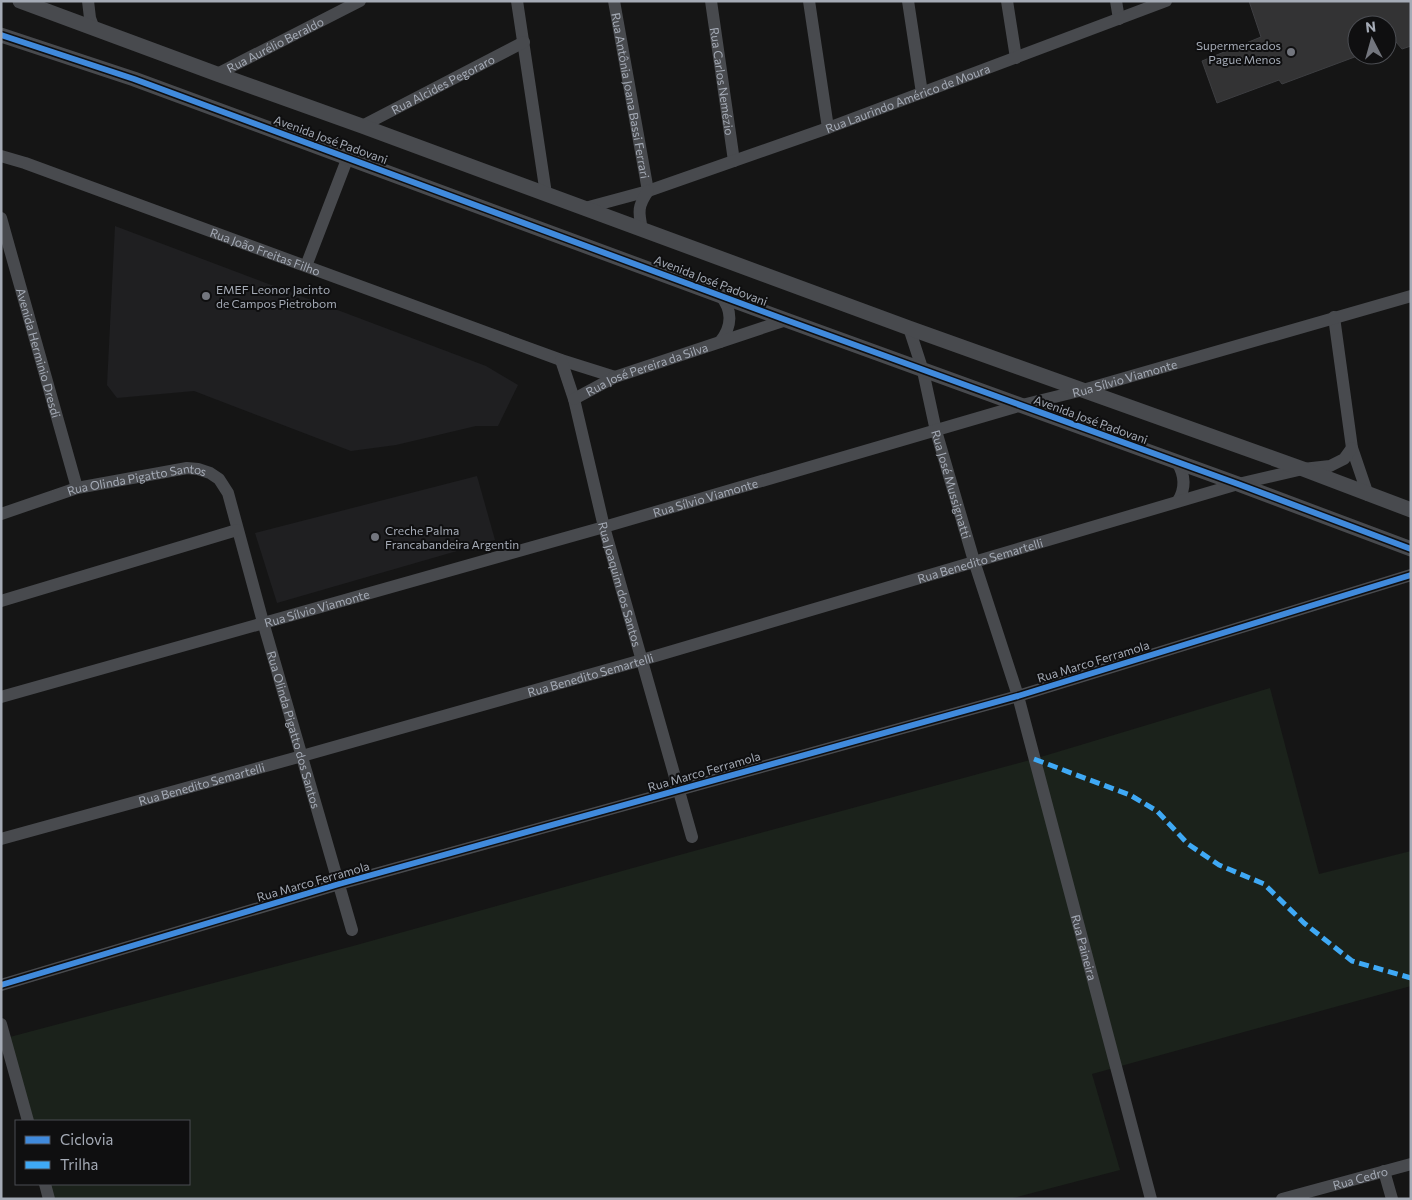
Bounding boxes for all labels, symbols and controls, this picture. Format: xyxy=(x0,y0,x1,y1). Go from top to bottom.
street label: Rua Antônia Joana Bassi Ferrari xyxy=(609,11,653,180)
street label: Rua Aurélio Beraldo xyxy=(224,14,326,75)
north arrow xyxy=(1347,15,1397,65)
text: N xyxy=(1364,18,1377,36)
street label: Rua Carlos Nemézio xyxy=(708,26,737,136)
place label: Supermercados Pague Menos xyxy=(1196,38,1281,66)
marker: Supermercados Pague Menos xyxy=(1285,46,1297,58)
street label: Rua Alcides Pegoraro xyxy=(389,52,497,117)
street label: Rua Laurindo Américo de Moura xyxy=(823,61,992,135)
street label: Avenida José Padovani xyxy=(272,112,390,167)
street label: Rua João Freitas Filho xyxy=(208,225,322,278)
street label: Avenida José Padovani xyxy=(652,252,770,309)
place label: EMEF Leonor Jacinto de Campos Pietrobom xyxy=(216,282,337,310)
street label: Avenida Herminio Dresdi xyxy=(14,286,64,419)
marker: EMEF Leonor Jacinto de Campos Pietrobom xyxy=(200,290,212,302)
street label: Rua José Pereira da Silva xyxy=(583,340,710,399)
street label: Rua Sílvio Viamonte xyxy=(1071,356,1179,399)
street label: Avenida José Padovani xyxy=(1032,392,1150,447)
street label: Rua José Mussignatti xyxy=(929,428,974,540)
street label: Rua Olinda Pigatto Santos xyxy=(65,461,209,498)
street label: Rua Sílvio Viamonte xyxy=(651,476,759,519)
street label: Rua Joaquim dos Santos xyxy=(596,520,645,648)
place label: Creche Palma Francabandeira Argentin xyxy=(385,523,519,551)
marker: Creche Palma Francabandeira Argentin xyxy=(369,531,381,543)
street label: Rua Benedito Semartelli xyxy=(916,535,1045,585)
street label: Rua Sílvio Viamonte xyxy=(263,587,371,629)
street label: Rua Marco Ferramola xyxy=(1035,637,1151,685)
street label: Rua Olinda Pigatto dos Santos xyxy=(265,649,324,810)
street label: Rua Benedito Semartelli xyxy=(526,650,655,699)
street label: Rua Marco Ferramola xyxy=(646,748,762,794)
street label: Rua Benedito Semartelli xyxy=(137,760,266,808)
street label: Rua Marco Ferramola xyxy=(255,858,371,904)
street label: Rua Paineira xyxy=(1069,913,1100,982)
legend xyxy=(15,1120,190,1185)
text: Ciclovia xyxy=(60,1130,113,1148)
text: Trilha xyxy=(60,1155,98,1173)
street label: Rua Cedro xyxy=(1331,1164,1389,1192)

